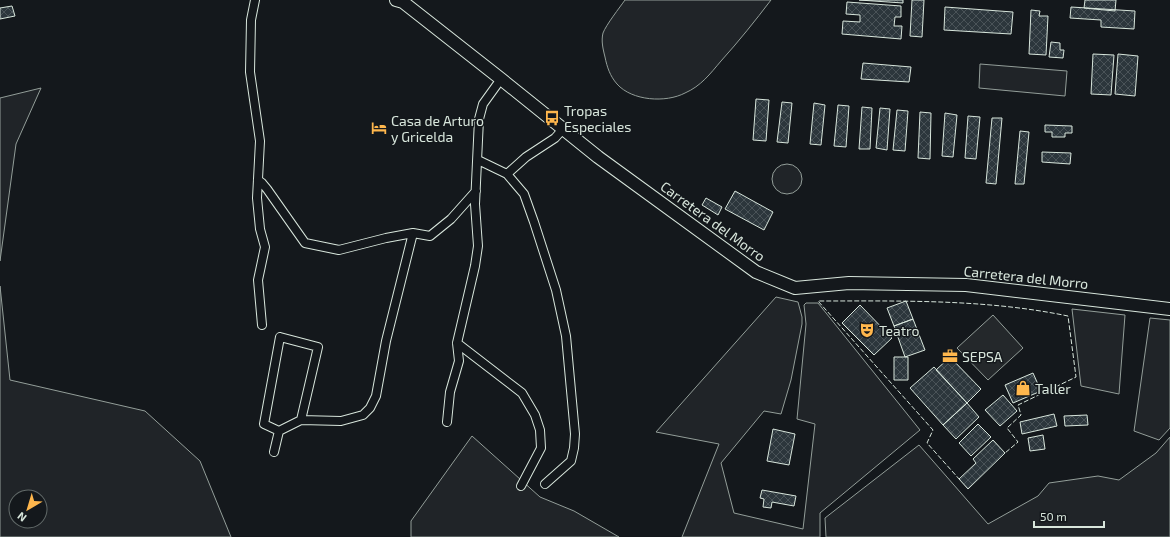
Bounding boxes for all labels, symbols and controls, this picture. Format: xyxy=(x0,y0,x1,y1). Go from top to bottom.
place label: Tropas Especiales xyxy=(564,102,631,135)
bus stop icon: Tropas Especiales xyxy=(543,109,561,127)
place label: Casa de Arturo y Gricelda xyxy=(391,112,484,145)
hotel icon: Casa de Arturo y Gricelda xyxy=(370,119,388,137)
street label: Carretera del Morro xyxy=(657,177,769,265)
street label: Carretera del Morro xyxy=(963,262,1089,292)
theatre icon: Teatro xyxy=(858,321,876,339)
place label: Teatro xyxy=(879,322,920,339)
office icon: SEPSA xyxy=(941,347,959,365)
place label: SEPSA xyxy=(962,348,1003,365)
shop icon: Taller xyxy=(1014,379,1032,397)
place label: Taller xyxy=(1035,380,1071,397)
north arrow xyxy=(8,489,48,529)
scale bar xyxy=(1034,503,1104,529)
text: 50 m xyxy=(1040,509,1067,523)
text: N xyxy=(14,510,29,525)

